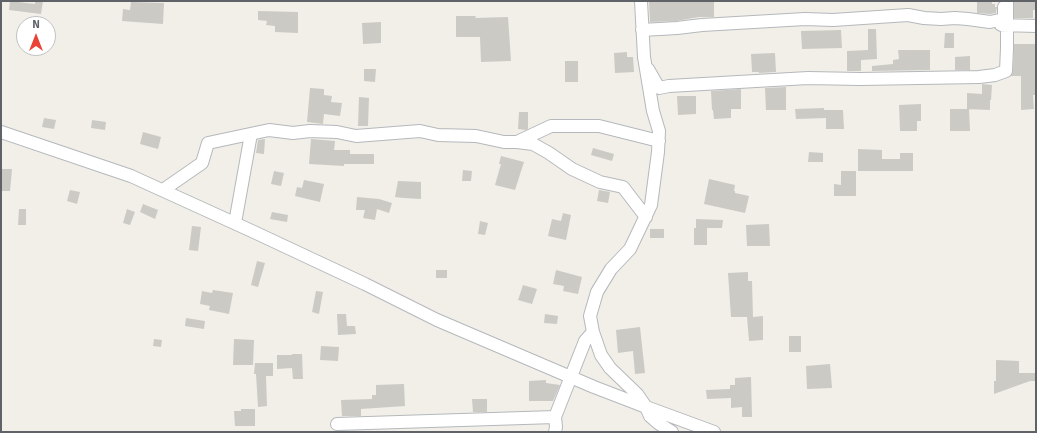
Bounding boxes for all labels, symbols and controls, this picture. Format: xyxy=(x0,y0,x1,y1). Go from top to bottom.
north arrow xyxy=(16,16,56,56)
text: N xyxy=(32,18,40,31)

